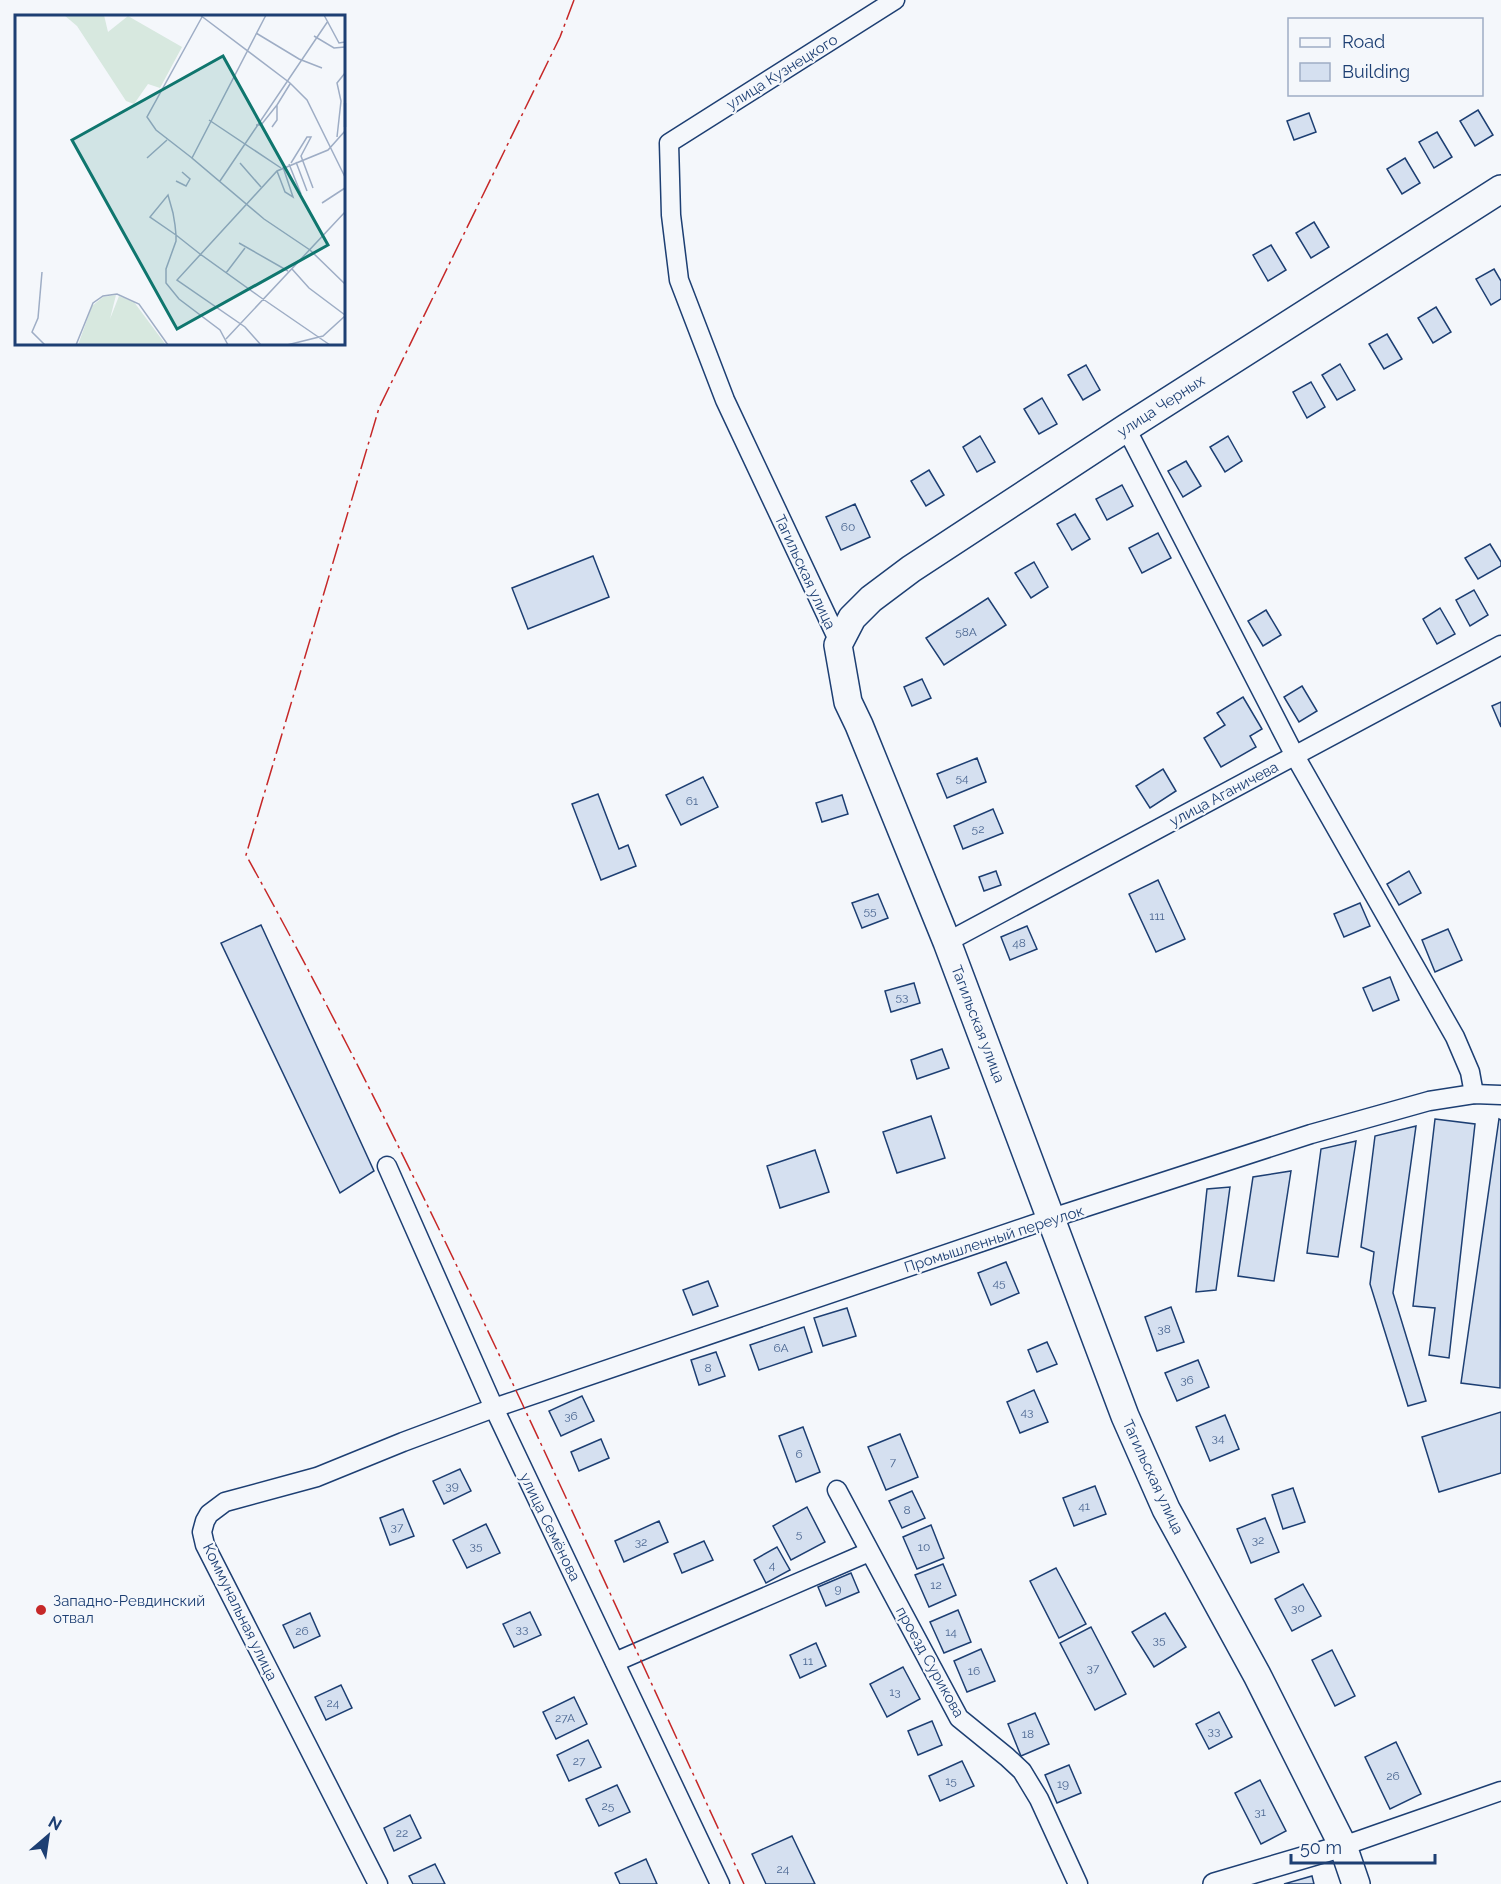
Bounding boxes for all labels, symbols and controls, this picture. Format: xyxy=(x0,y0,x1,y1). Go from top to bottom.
inset map xyxy=(15,15,345,345)
legend xyxy=(1288,18,1483,96)
street label: улица Кузнецкого xyxy=(723,30,841,114)
text: Road xyxy=(1342,31,1385,52)
text: Building xyxy=(1342,61,1410,82)
street label: улица Черных xyxy=(1114,371,1208,441)
street label: Тагильская улица xyxy=(771,512,839,632)
house number: 60 xyxy=(841,520,855,534)
house number: 58А xyxy=(955,625,977,639)
street label: улица Аганичева xyxy=(1167,758,1281,830)
house number: 54 xyxy=(955,771,969,785)
house number: 61 xyxy=(686,794,698,808)
house number: 52 xyxy=(972,822,984,836)
house number: 55 xyxy=(863,904,877,918)
house number: 111 xyxy=(1149,909,1165,923)
house number: 48 xyxy=(1012,936,1026,950)
street label: Тагильская улица xyxy=(947,963,1009,1085)
house number: 53 xyxy=(896,990,908,1004)
street label: Промышленный переулок xyxy=(902,1201,1086,1277)
house number: 45 xyxy=(992,1276,1006,1290)
house number: 38 xyxy=(1157,1322,1171,1336)
house number: 6А xyxy=(773,1341,789,1355)
house number: 8 xyxy=(704,1361,712,1375)
house number: 36 xyxy=(1180,1373,1194,1387)
house number: 43 xyxy=(1021,1405,1033,1419)
house number: 36 xyxy=(564,1409,578,1423)
street label: Тагильская улица xyxy=(1119,1417,1187,1537)
house number: 34 xyxy=(1212,1431,1225,1445)
house number: 6 xyxy=(795,1447,803,1461)
house number: 7 xyxy=(890,1455,897,1469)
street label: улица Семёнова xyxy=(516,1470,584,1584)
house number: 39 xyxy=(445,1479,459,1493)
house number: 41 xyxy=(1078,1499,1090,1513)
house number: 8 xyxy=(903,1503,911,1517)
house number: 37 xyxy=(391,1520,404,1534)
house number: 5 xyxy=(796,1527,803,1541)
house number: 32 xyxy=(1252,1533,1264,1547)
house number: 32 xyxy=(635,1535,647,1549)
house number: 35 xyxy=(470,1539,483,1553)
street label: Коммунальная улица xyxy=(199,1540,281,1684)
house number: 10 xyxy=(918,1540,930,1554)
house number: 4 xyxy=(769,1558,776,1572)
house number: 12 xyxy=(930,1578,942,1592)
house number: 9 xyxy=(834,1582,842,1596)
place label: Западно-Ревдинский отвал xyxy=(53,1592,205,1627)
house number: 30 xyxy=(1291,1601,1305,1615)
marker: Западно-Ревдинский отвал xyxy=(34,1603,48,1617)
street label: проезд Сурикова xyxy=(892,1603,968,1721)
house number: 33 xyxy=(516,1622,528,1636)
house number: 26 xyxy=(295,1624,309,1638)
house number: 14 xyxy=(945,1625,957,1639)
house number: 35 xyxy=(1153,1633,1166,1647)
house number: 11 xyxy=(803,1654,813,1668)
house number: 37 xyxy=(1087,1661,1100,1675)
house number: 16 xyxy=(968,1664,980,1678)
house number: 13 xyxy=(889,1685,901,1699)
house number: 24 xyxy=(327,1696,340,1710)
house number: 27А xyxy=(555,1711,575,1725)
house number: 33 xyxy=(1208,1724,1220,1738)
house number: 18 xyxy=(1022,1727,1034,1741)
house number: 27 xyxy=(573,1754,586,1768)
house number: 26 xyxy=(1386,1769,1400,1783)
house number: 15 xyxy=(945,1774,957,1788)
house number: 19 xyxy=(1057,1777,1069,1791)
house number: 25 xyxy=(602,1799,615,1813)
house number: 31 xyxy=(1254,1805,1266,1819)
north arrow xyxy=(18,1806,78,1866)
text: N xyxy=(45,1812,65,1835)
house number: 22 xyxy=(396,1826,408,1840)
scale bar xyxy=(1291,1827,1435,1865)
text: 50 m xyxy=(1300,1837,1342,1858)
house number: 24 xyxy=(777,1862,790,1876)

